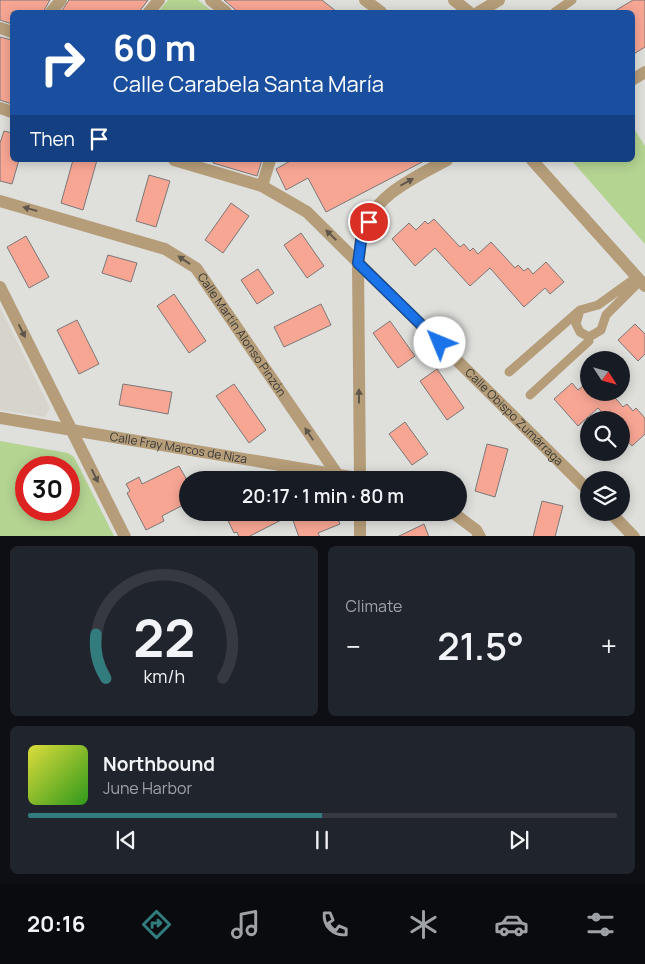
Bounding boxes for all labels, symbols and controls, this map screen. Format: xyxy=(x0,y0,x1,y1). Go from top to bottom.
text: 60 m xyxy=(113,24,196,72)
icon: right xyxy=(30,30,95,95)
text: Calle Carabela Santa María xyxy=(113,69,384,99)
icon: arrive xyxy=(85,125,113,153)
text: Then xyxy=(30,126,75,152)
one-way arrow xyxy=(399,178,414,186)
pin xyxy=(348,201,390,243)
one-way arrow xyxy=(23,205,38,213)
icon: arrive xyxy=(355,208,383,236)
one-way arrow xyxy=(325,229,337,241)
one-way arrow xyxy=(177,255,191,265)
street label: Calle Martín Alonso Pinzón xyxy=(194,269,290,400)
position arrow xyxy=(413,316,465,368)
one-way arrow xyxy=(18,324,26,338)
north arrow xyxy=(580,351,630,401)
map controls xyxy=(580,351,630,521)
street label: Calle Obispo Zumárraga xyxy=(461,364,567,469)
one-way arrow xyxy=(355,388,363,404)
button: search xyxy=(580,411,630,461)
one-way arrow xyxy=(304,427,314,441)
street label: Calle Fray Marcos de Niza xyxy=(109,428,249,467)
speed limit sign: 30 xyxy=(15,456,80,521)
one-way arrow xyxy=(91,469,99,483)
button: layers xyxy=(580,471,630,521)
text: 20:17 · 1 min · 80 m xyxy=(242,483,404,509)
text: Climate xyxy=(346,595,402,617)
text: 22 xyxy=(133,602,195,673)
text: 21.5° xyxy=(437,619,524,671)
text: − xyxy=(346,627,361,665)
text: + xyxy=(601,627,617,665)
text: km/h xyxy=(143,664,185,688)
text: Northbound xyxy=(103,751,215,777)
text: June Harbor xyxy=(103,777,192,799)
icon: previous xyxy=(112,826,140,854)
icon: pause xyxy=(308,826,336,854)
icon: next xyxy=(505,826,533,854)
icon: directions xyxy=(139,907,174,942)
icon: music xyxy=(228,907,263,942)
icon: phone xyxy=(317,907,352,942)
icon: climate xyxy=(406,907,441,942)
icon: car xyxy=(494,907,529,942)
icon: filters xyxy=(583,907,618,942)
text: 20:16 xyxy=(27,909,85,939)

